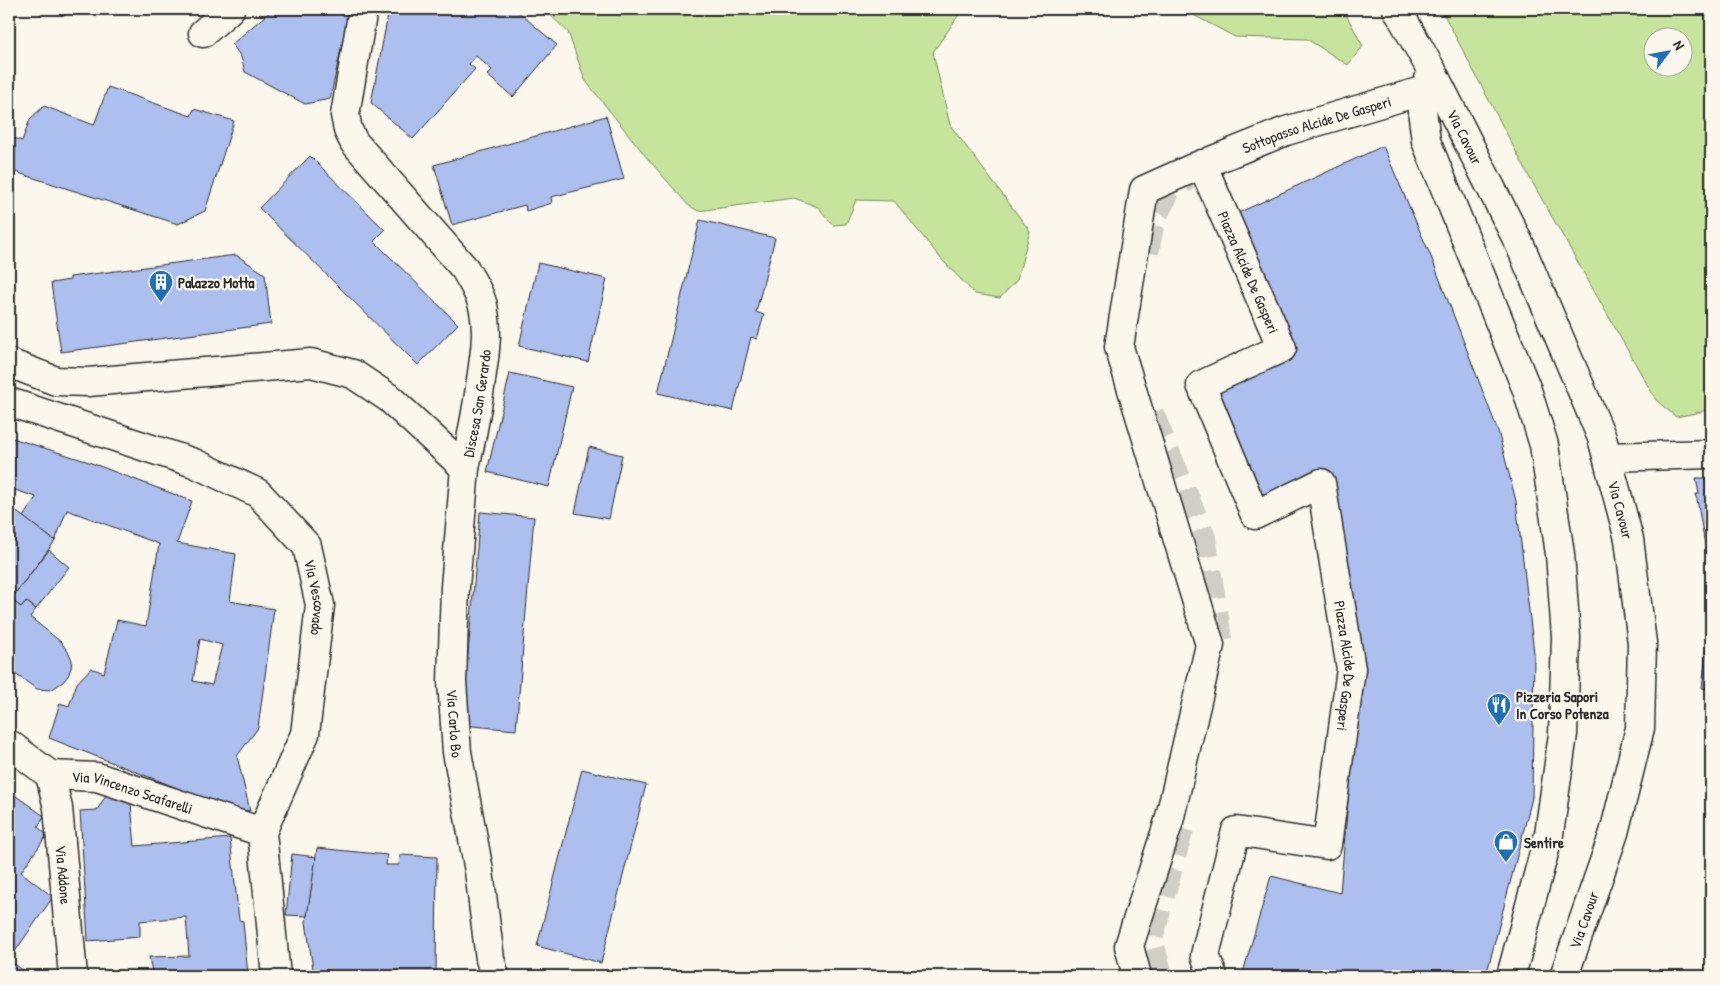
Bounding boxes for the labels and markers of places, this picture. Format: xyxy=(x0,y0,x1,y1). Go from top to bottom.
building icon: Palazzo Motta xyxy=(148,269,174,303)
place label: Palazzo Motta xyxy=(178,272,255,293)
place label: Pizzeria Sapori In Corso Potenza xyxy=(1516,686,1609,724)
restaurant icon: Pizzeria Sapori In Corso Potenza xyxy=(1486,692,1512,726)
shop icon: Sentire xyxy=(1493,829,1519,863)
place label: Sentire xyxy=(1524,832,1564,853)

